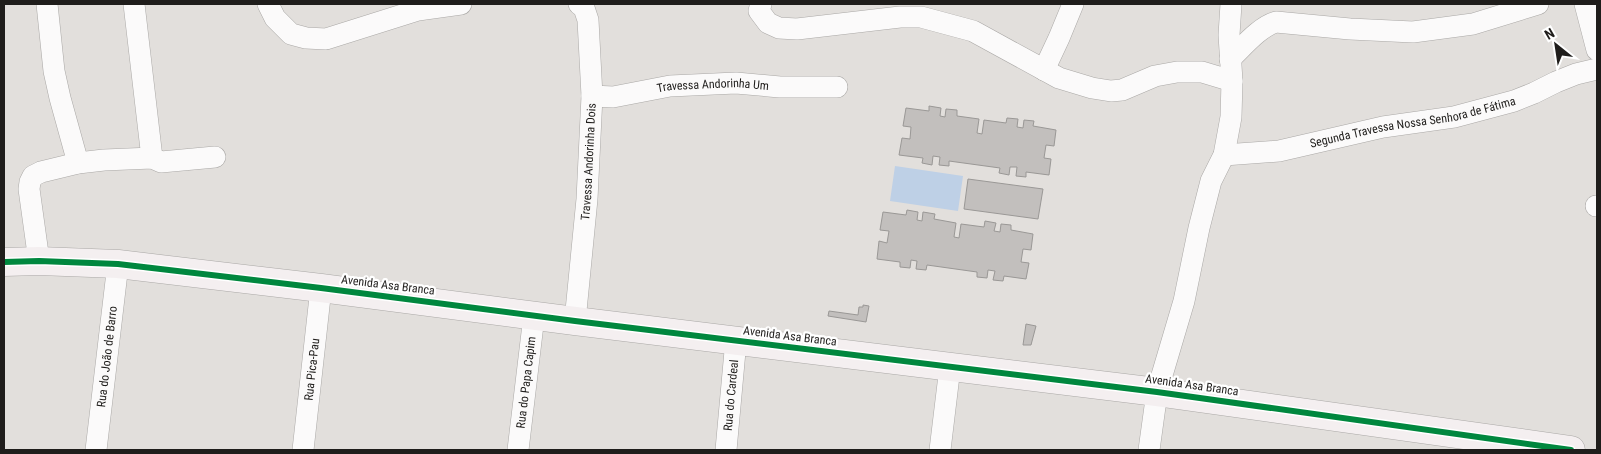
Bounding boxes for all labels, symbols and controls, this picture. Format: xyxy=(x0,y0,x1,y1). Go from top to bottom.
north arrow xyxy=(1531,20,1581,70)
text: N xyxy=(1542,25,1557,43)
street label: Travessa Andorinha Um xyxy=(656,76,769,95)
street label: Segunda Travessa Nossa Senhora de Fátima xyxy=(1309,94,1517,151)
street label: Travessa Andorinha Dois xyxy=(578,103,599,221)
street label: Avenida Asa Branca xyxy=(340,272,436,298)
street label: Rua do João de Barro xyxy=(94,305,120,408)
street label: Avenida Asa Branca xyxy=(742,323,838,349)
street label: Rua do Papa Capim xyxy=(514,336,538,429)
street label: Rua Pica-Pau xyxy=(302,337,322,401)
street label: Rua do Cardeal xyxy=(721,359,741,432)
street label: Avenida Asa Branca xyxy=(1144,372,1240,399)

